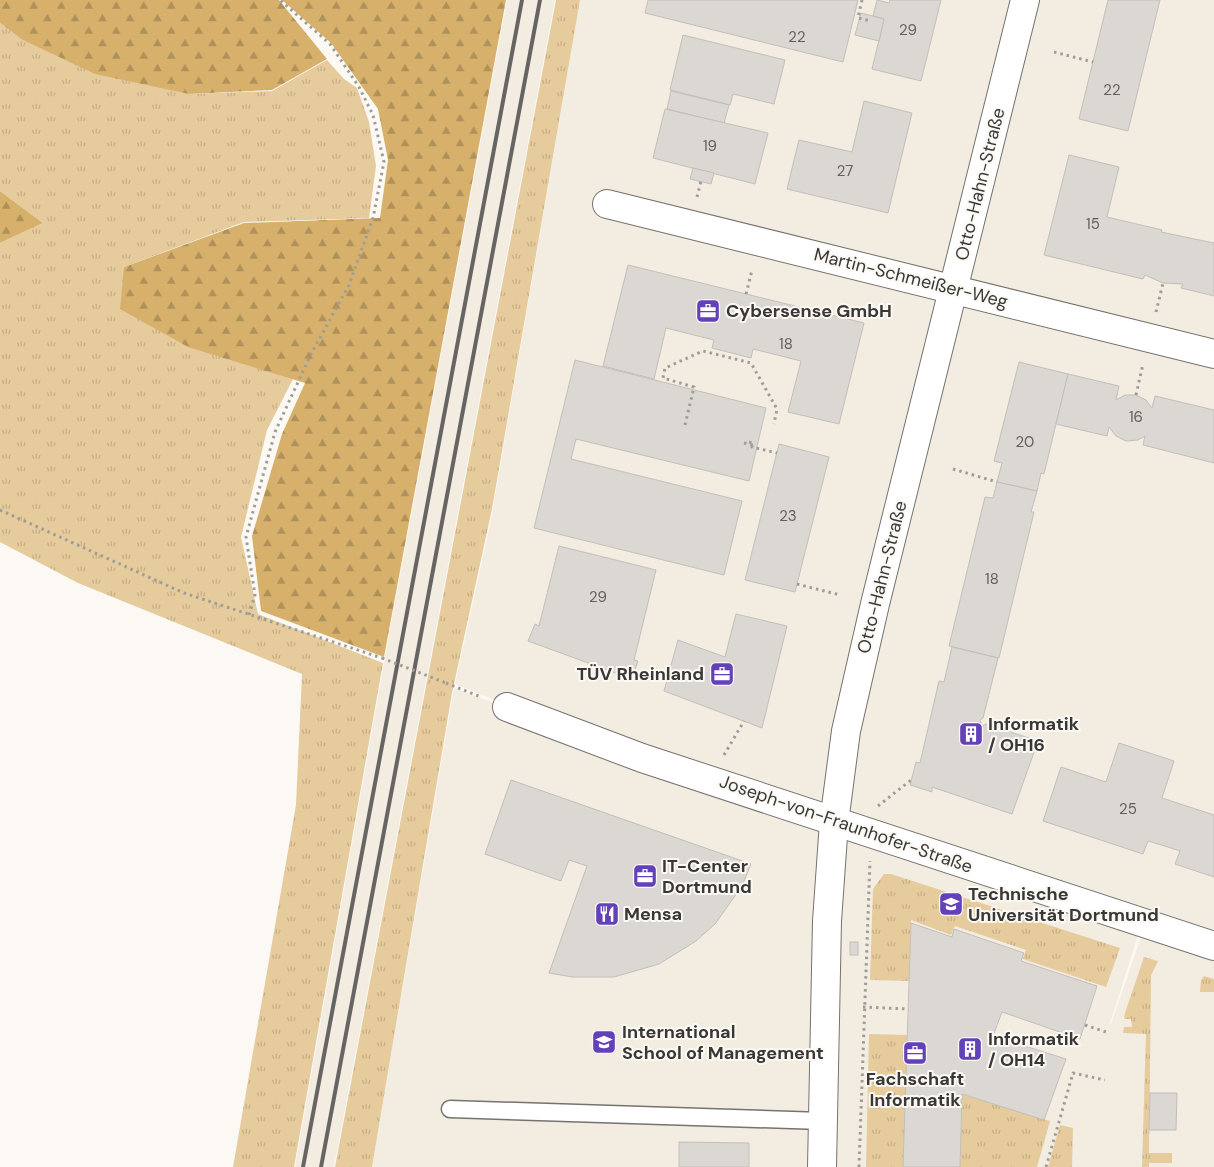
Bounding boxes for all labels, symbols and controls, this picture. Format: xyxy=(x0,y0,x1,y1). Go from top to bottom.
house number: 29 xyxy=(899,20,917,40)
house number: 22 xyxy=(788,27,806,47)
house number: 22 xyxy=(1103,80,1121,100)
street label: Otto-Hahn-Straße xyxy=(949,105,1011,263)
house number: 19 xyxy=(703,136,717,156)
house number: 27 xyxy=(837,161,853,181)
house number: 15 xyxy=(1086,214,1100,234)
street label: Martin-Schmeißer-Weg xyxy=(812,242,1010,314)
office icon: Cybersense GmbH xyxy=(695,298,721,324)
place label: Cybersense GmbH xyxy=(726,299,892,323)
house number: 18 xyxy=(779,334,793,354)
house number: 16 xyxy=(1129,407,1143,427)
house number: 20 xyxy=(1016,432,1034,452)
street label: Otto-Hahn-Straße xyxy=(851,498,913,656)
house number: 23 xyxy=(779,506,797,526)
house number: 18 xyxy=(985,569,999,589)
house number: 29 xyxy=(589,587,607,607)
office icon: TÜV Rheinland xyxy=(709,661,735,687)
place label: TÜV Rheinland xyxy=(576,662,704,686)
place label: Informatik / OH16 xyxy=(988,712,1080,757)
building icon: Informatik / OH16 xyxy=(958,721,984,747)
street label: Joseph-von-Fraunhofer-Straße xyxy=(716,769,976,879)
house number: 25 xyxy=(1119,799,1137,819)
place label: IT-Center Dortmund xyxy=(662,854,752,899)
office icon: IT-Center Dortmund xyxy=(632,863,658,889)
place label: Technische Universität Dortmund xyxy=(968,882,1159,927)
school or university icon: Technische Universität Dortmund xyxy=(938,891,964,917)
restaurant icon: Mensa xyxy=(594,901,620,927)
place label: Mensa xyxy=(624,902,682,926)
place label: International School of Management xyxy=(622,1020,824,1065)
place label: Informatik / OH14 xyxy=(988,1027,1080,1072)
school or university icon: International School of Management xyxy=(591,1029,617,1055)
building icon: Informatik / OH14 xyxy=(957,1036,983,1062)
office icon: Fachschaft Informatik xyxy=(902,1040,928,1066)
place label: Fachschaft Informatik xyxy=(866,1067,964,1112)

